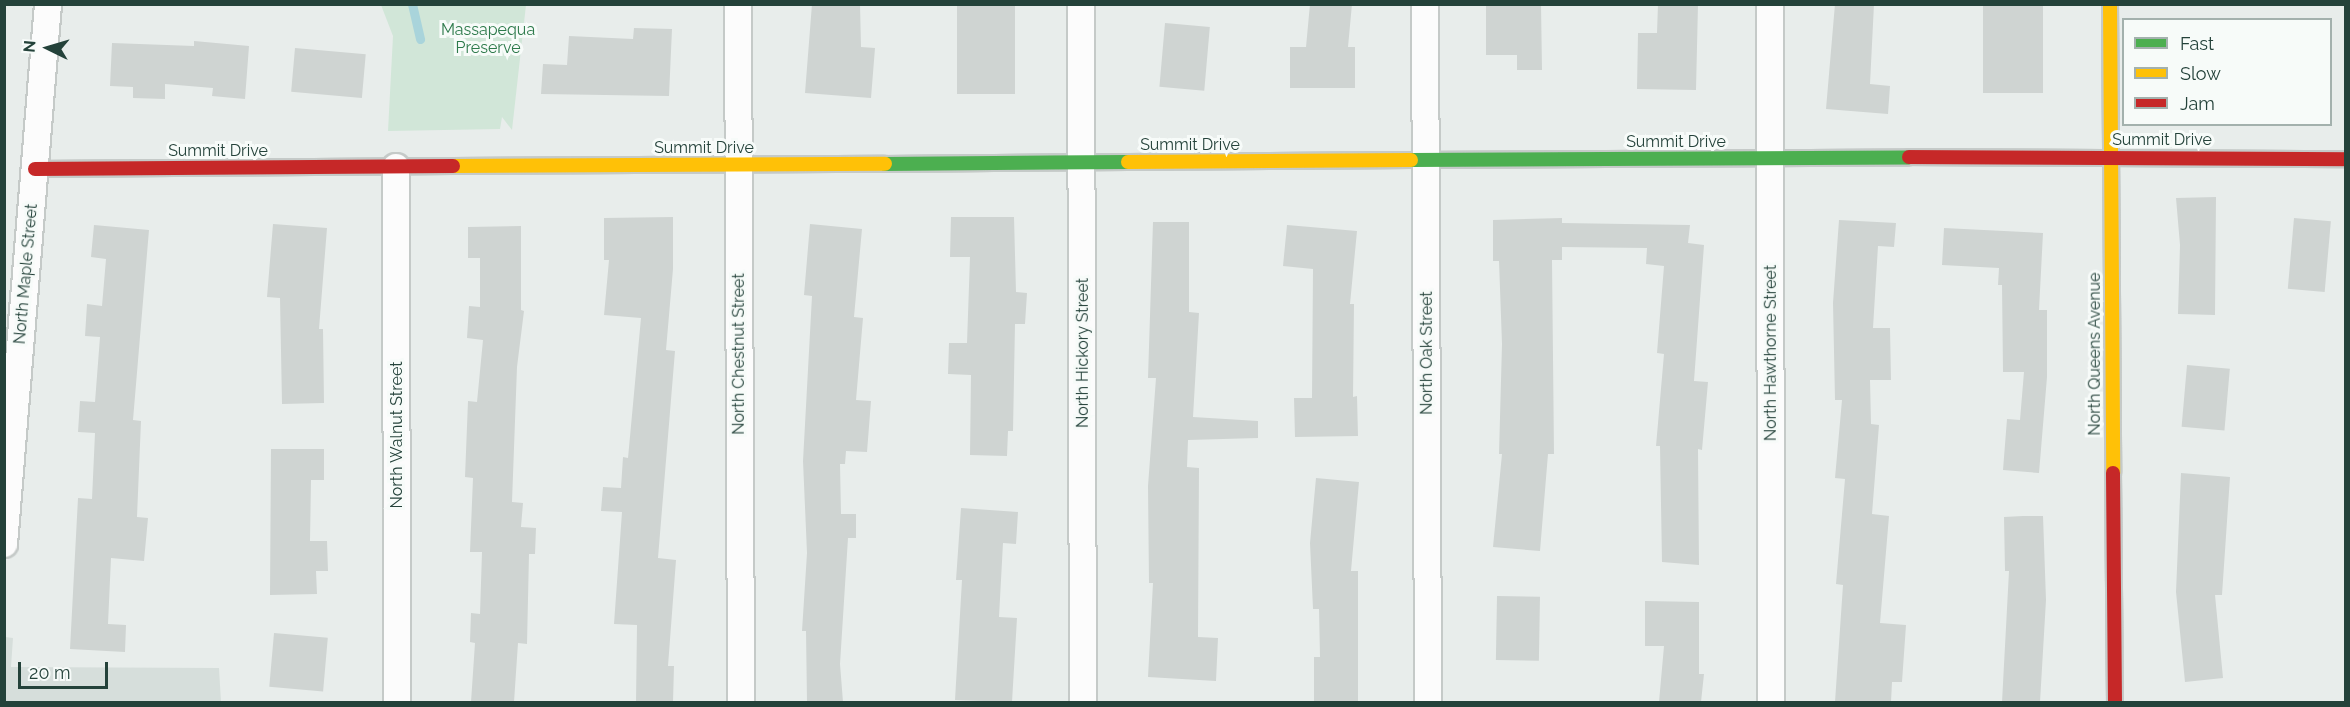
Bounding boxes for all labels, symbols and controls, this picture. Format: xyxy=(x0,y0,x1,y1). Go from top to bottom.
north arrow xyxy=(18,18,78,78)
legend xyxy=(2122,18,2332,126)
park label: Massapequa Preserve xyxy=(441,20,535,58)
text: Fast xyxy=(2180,33,2214,54)
text: N xyxy=(20,39,40,53)
text: Slow xyxy=(2180,63,2221,84)
text: Jam xyxy=(2180,93,2215,114)
street label: Summit Drive xyxy=(2112,130,2212,150)
street label: Summit Drive xyxy=(1626,132,1726,152)
street label: Summit Drive xyxy=(1140,135,1240,155)
street label: Summit Drive xyxy=(654,138,754,158)
street label: Summit Drive xyxy=(168,141,268,161)
street label: North Maple Street xyxy=(10,203,42,345)
street label: North Hawthorne Street xyxy=(1761,265,1781,441)
street label: North Queens Avenue xyxy=(2085,272,2105,436)
street label: North Chestnut Street xyxy=(729,273,749,435)
street label: North Hickory Street xyxy=(1073,278,1093,428)
street label: North Oak Street xyxy=(1417,291,1437,415)
street label: North Walnut Street xyxy=(387,361,407,509)
scale bar xyxy=(21,650,111,688)
text: 20 m xyxy=(29,662,71,683)

